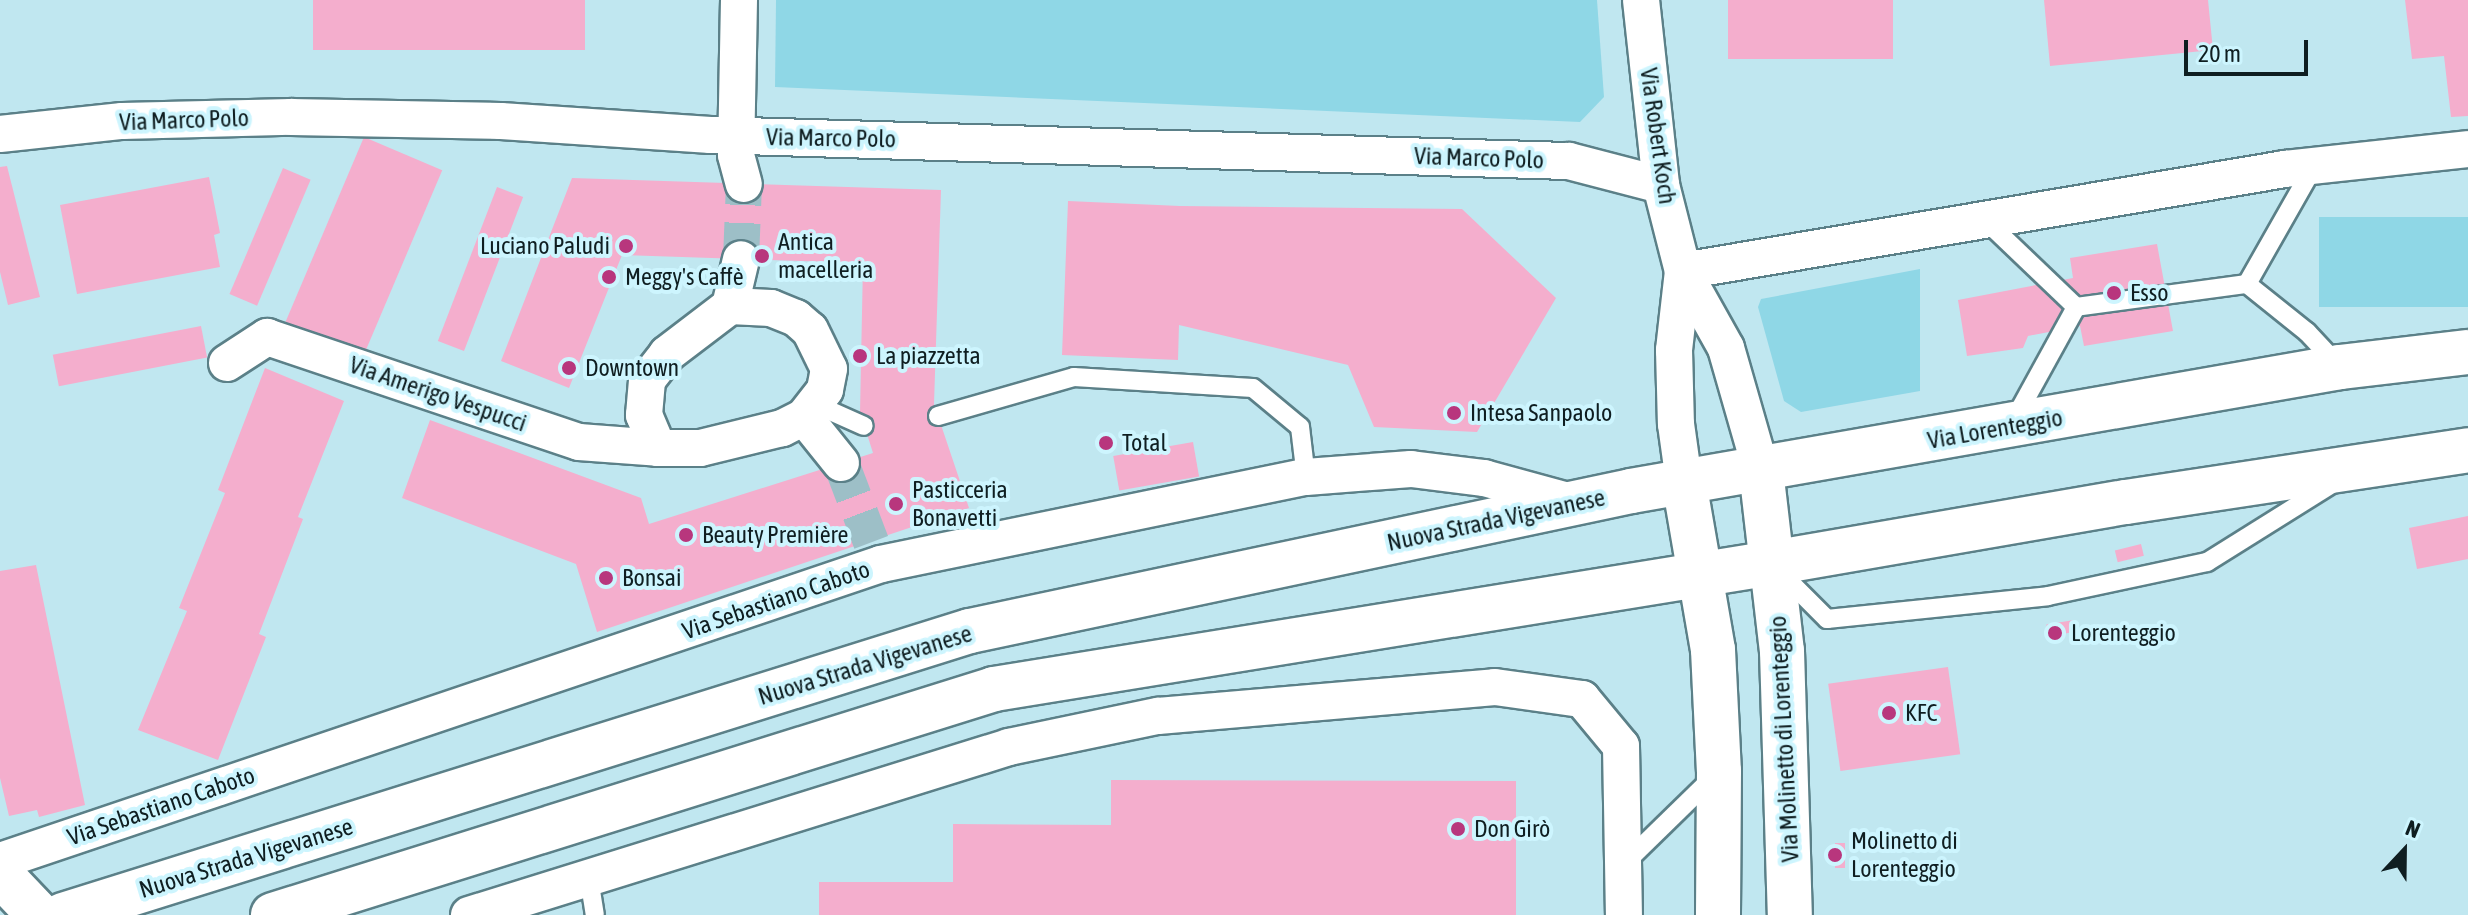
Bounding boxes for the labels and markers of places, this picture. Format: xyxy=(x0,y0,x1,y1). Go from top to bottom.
place label: Antica macelleria xyxy=(778,228,873,284)
place label: Luciano Paludi xyxy=(480,232,610,260)
marker: Luciano Paludi xyxy=(617,237,635,255)
marker: Antica macelleria xyxy=(753,247,771,265)
place label: Meggy's Caffè xyxy=(625,263,744,291)
marker: Meggy's Caffè xyxy=(600,268,618,286)
place label: Esso xyxy=(2130,279,2168,307)
marker: Esso xyxy=(2105,284,2123,302)
place label: La piazzetta xyxy=(876,342,981,370)
marker: La piazzetta xyxy=(851,347,869,365)
place label: Downtown xyxy=(585,354,679,382)
marker: Downtown xyxy=(560,359,578,377)
place label: Intesa Sanpaolo xyxy=(1470,399,1612,427)
marker: Intesa Sanpaolo xyxy=(1445,404,1463,422)
place label: Total xyxy=(1122,429,1167,457)
marker: Total xyxy=(1097,434,1115,452)
place label: Pasticceria Bonavetti xyxy=(912,476,1008,532)
marker: Pasticceria Bonavetti xyxy=(887,495,905,513)
place label: Beauty Première xyxy=(702,521,849,549)
marker: Beauty Première xyxy=(677,526,695,544)
place label: Bonsai xyxy=(622,564,681,592)
marker: Bonsai xyxy=(597,569,615,587)
place label: Lorenteggio xyxy=(2071,619,2176,647)
marker: Lorenteggio xyxy=(2046,624,2064,642)
place label: KFC xyxy=(1905,699,1937,727)
marker: KFC xyxy=(1880,704,1898,722)
place label: Don Girò xyxy=(1474,815,1550,843)
marker: Don Girò xyxy=(1449,820,1467,838)
place label: Molinetto di Lorenteggio xyxy=(1851,827,1958,883)
marker: Molinetto di Lorenteggio xyxy=(1826,846,1844,864)

